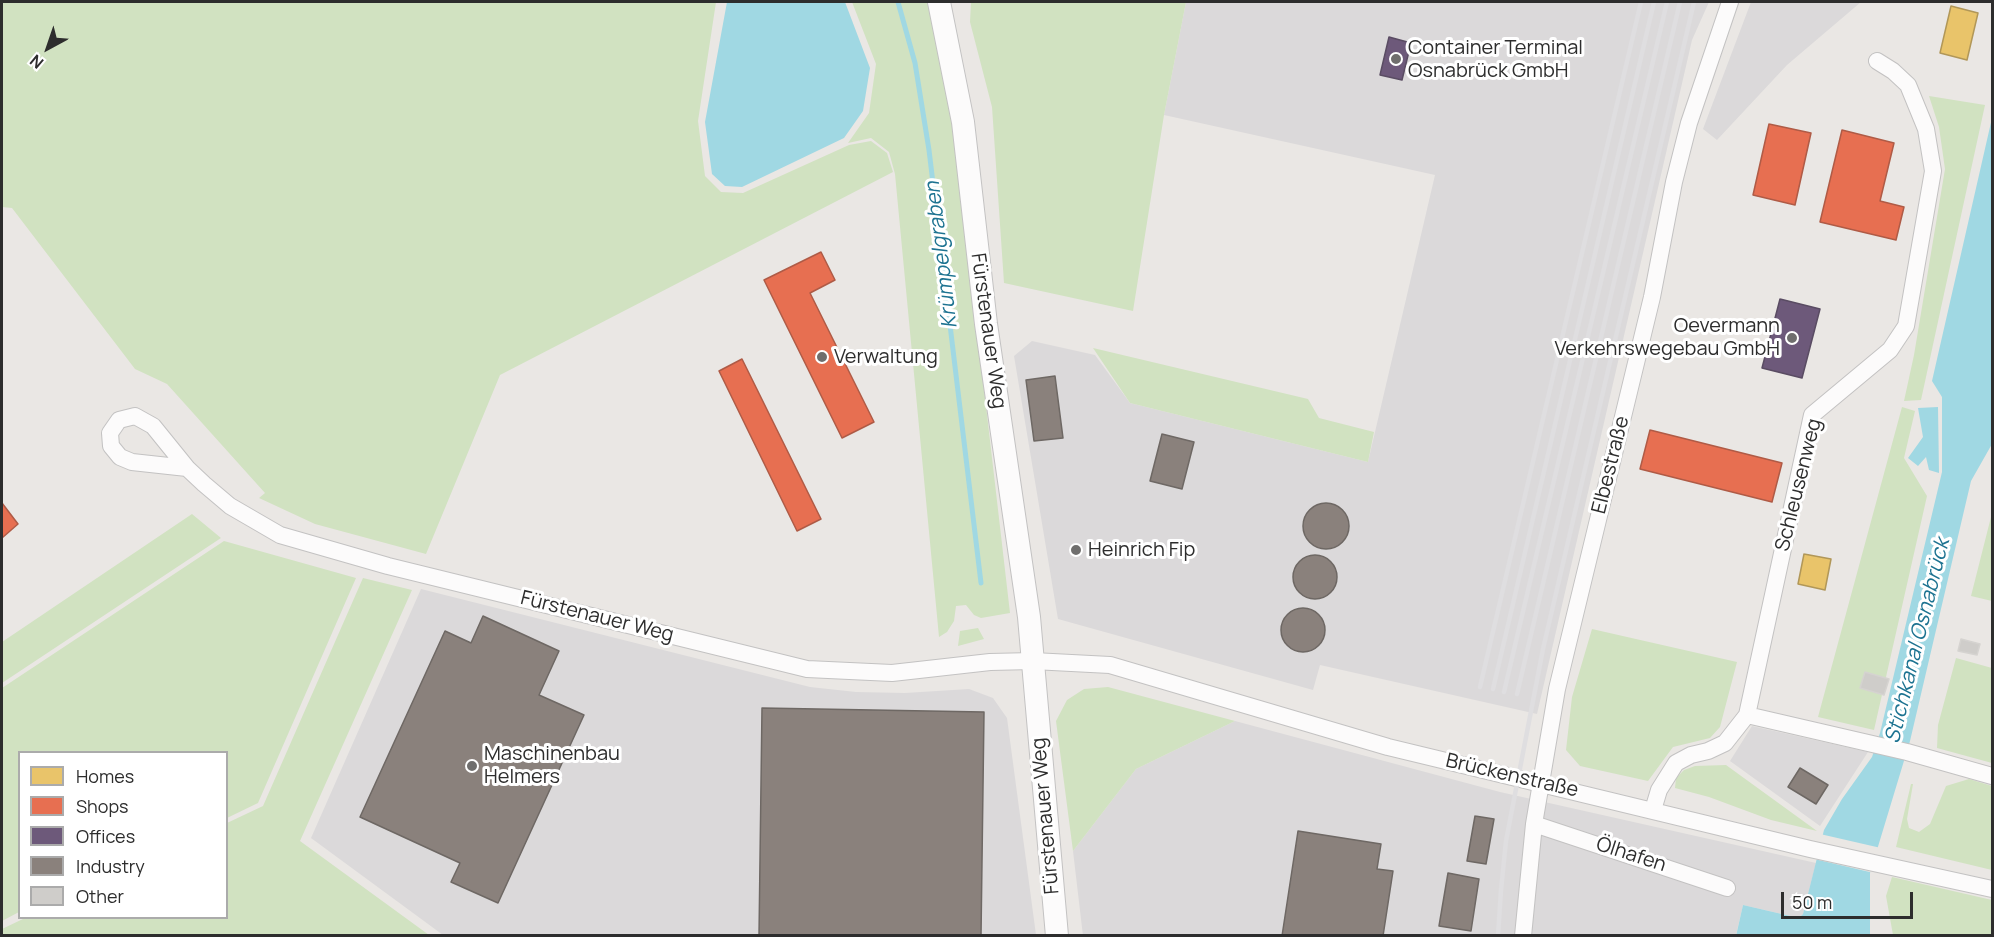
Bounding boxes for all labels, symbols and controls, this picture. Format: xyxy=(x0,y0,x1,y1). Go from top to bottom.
north arrow xyxy=(18,18,78,78)
place label: Container Terminal Osnabrück GmbH xyxy=(1408,36,1583,83)
text: N xyxy=(25,50,48,74)
marker: Container Terminal Osnabrück GmbH xyxy=(1389,52,1403,66)
water label: Krümpelgraben xyxy=(920,180,964,330)
street label: Fürstenauer Weg xyxy=(965,252,1011,410)
place label: Oevermann Verkehrswegebau GmbH xyxy=(1554,314,1780,361)
marker: Oevermann Verkehrswegebau GmbH xyxy=(1785,331,1799,345)
place label: Verwaltung xyxy=(834,345,938,369)
marker: Verwaltung xyxy=(815,350,829,364)
street label: Elbestraße xyxy=(1587,414,1635,516)
street label: Schleusenweg xyxy=(1771,416,1827,554)
water label: Stichkanal Osnabrück xyxy=(1880,536,1956,746)
place label: Heinrich Fip xyxy=(1088,538,1195,562)
marker: Heinrich Fip xyxy=(1069,543,1083,557)
street label: Fürstenauer Weg xyxy=(518,586,676,648)
street label: Fürstenauer Weg xyxy=(1027,737,1065,895)
place label: Maschinenbau Helmers xyxy=(484,742,620,789)
street label: Brückenstraße xyxy=(1443,749,1581,803)
legend xyxy=(18,751,228,919)
marker: Maschinenbau Helmers xyxy=(465,759,479,773)
text: Homes xyxy=(76,764,134,788)
text: Shops xyxy=(76,794,128,818)
text: Offices xyxy=(76,824,135,848)
street label: Ölhafen xyxy=(1593,832,1669,878)
text: Industry xyxy=(76,854,145,878)
scale bar xyxy=(1784,880,1916,918)
text: Other xyxy=(76,884,124,908)
text: 50 m xyxy=(1792,890,1832,914)

